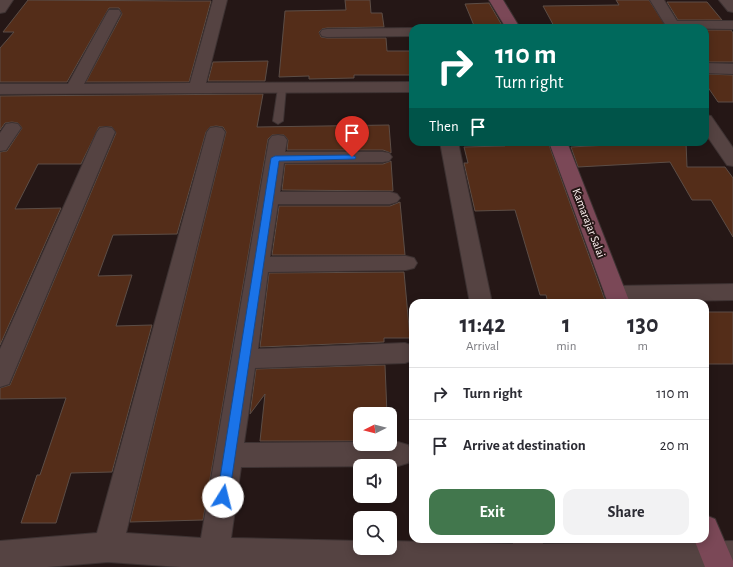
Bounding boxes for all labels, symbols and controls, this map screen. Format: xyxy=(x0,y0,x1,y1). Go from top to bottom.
icon: right xyxy=(429,40,481,92)
text: 110 m xyxy=(495,41,557,69)
text: Turn right xyxy=(495,74,564,92)
pin xyxy=(335,116,369,157)
icon: arrive xyxy=(467,116,489,138)
text: Then xyxy=(429,119,459,134)
icon: arrive xyxy=(341,122,363,144)
street label: Kamarajar Salai xyxy=(569,187,608,260)
text: 11:42 xyxy=(460,313,506,337)
text: 1 xyxy=(562,313,571,337)
text: 130 xyxy=(627,313,658,337)
text: Arrival xyxy=(466,340,499,353)
text: min xyxy=(556,340,576,353)
text: m xyxy=(638,340,648,353)
icon: right xyxy=(429,383,451,405)
text: Turn right xyxy=(463,386,522,401)
text: 110 m xyxy=(656,386,689,401)
north arrow xyxy=(353,407,397,451)
map controls xyxy=(353,407,397,555)
icon: arrive xyxy=(429,435,451,457)
text: Arrive at destination xyxy=(463,438,586,453)
text: 20 m xyxy=(660,438,689,453)
button: sound xyxy=(353,459,397,503)
position arrow xyxy=(202,476,244,518)
button: Exit xyxy=(429,489,555,535)
button: Share xyxy=(563,489,689,535)
button: search xyxy=(353,511,397,555)

